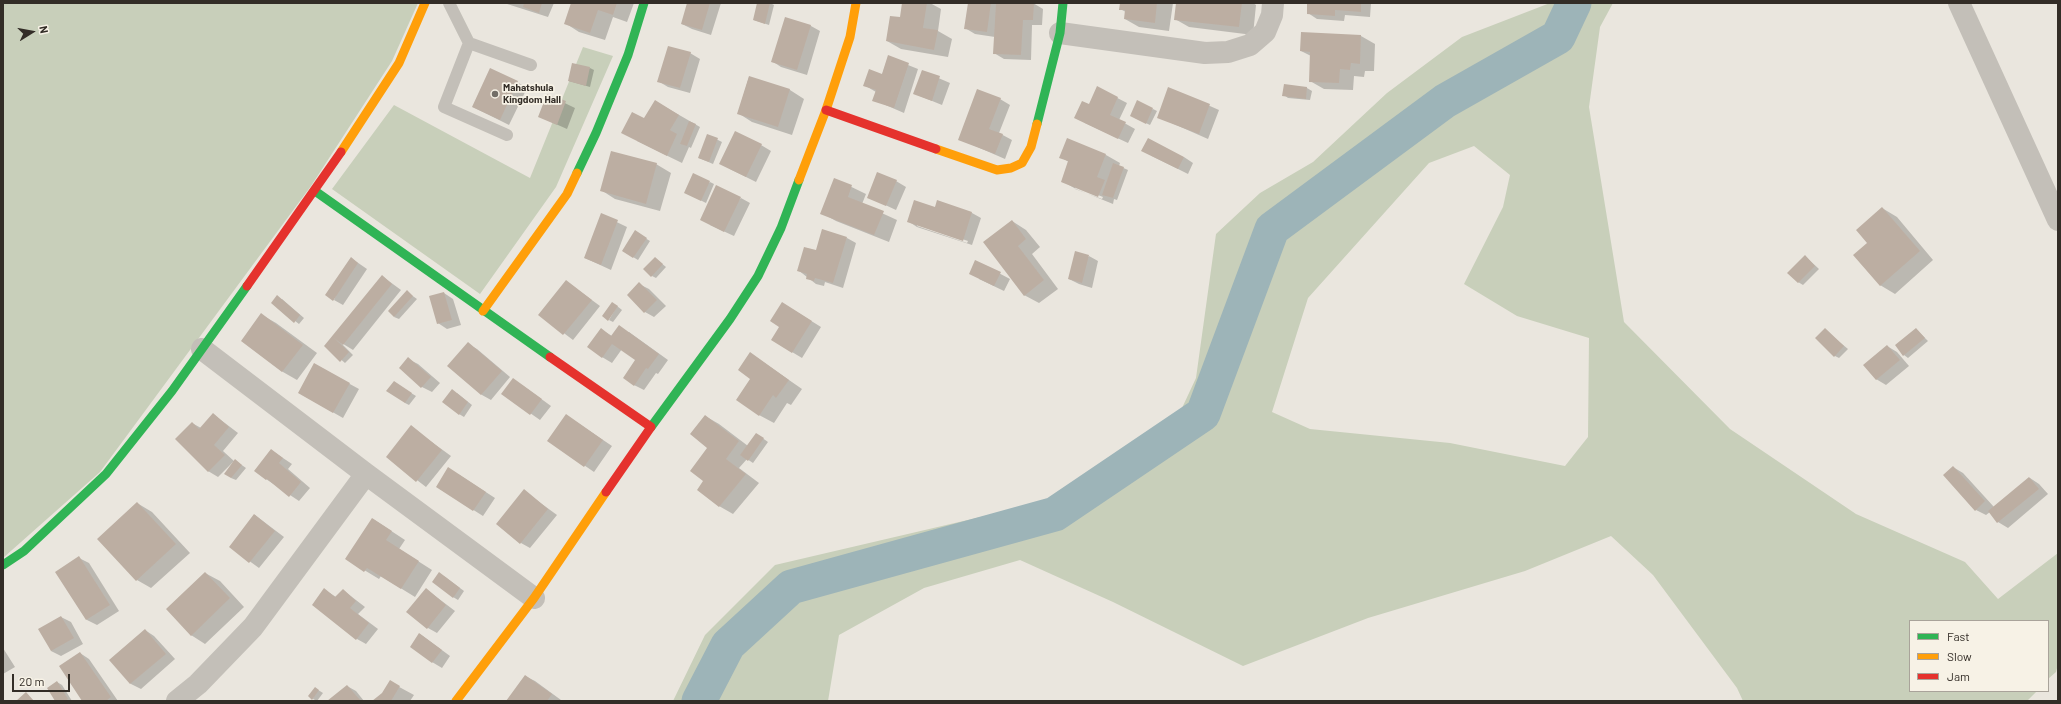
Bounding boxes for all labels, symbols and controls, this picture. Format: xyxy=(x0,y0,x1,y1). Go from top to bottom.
north arrow xyxy=(12,12,52,52)
text: N xyxy=(37,25,51,34)
place label: Mahatshula Kingdom Hall xyxy=(503,82,561,106)
marker: Mahatshula Kingdom Hall xyxy=(490,89,500,99)
legend xyxy=(1909,620,2049,692)
text: Fast xyxy=(1947,629,1970,643)
text: Slow xyxy=(1947,649,1972,663)
scale bar xyxy=(14,666,72,692)
text: Jam xyxy=(1947,669,1970,683)
text: 20 m xyxy=(19,674,45,688)

